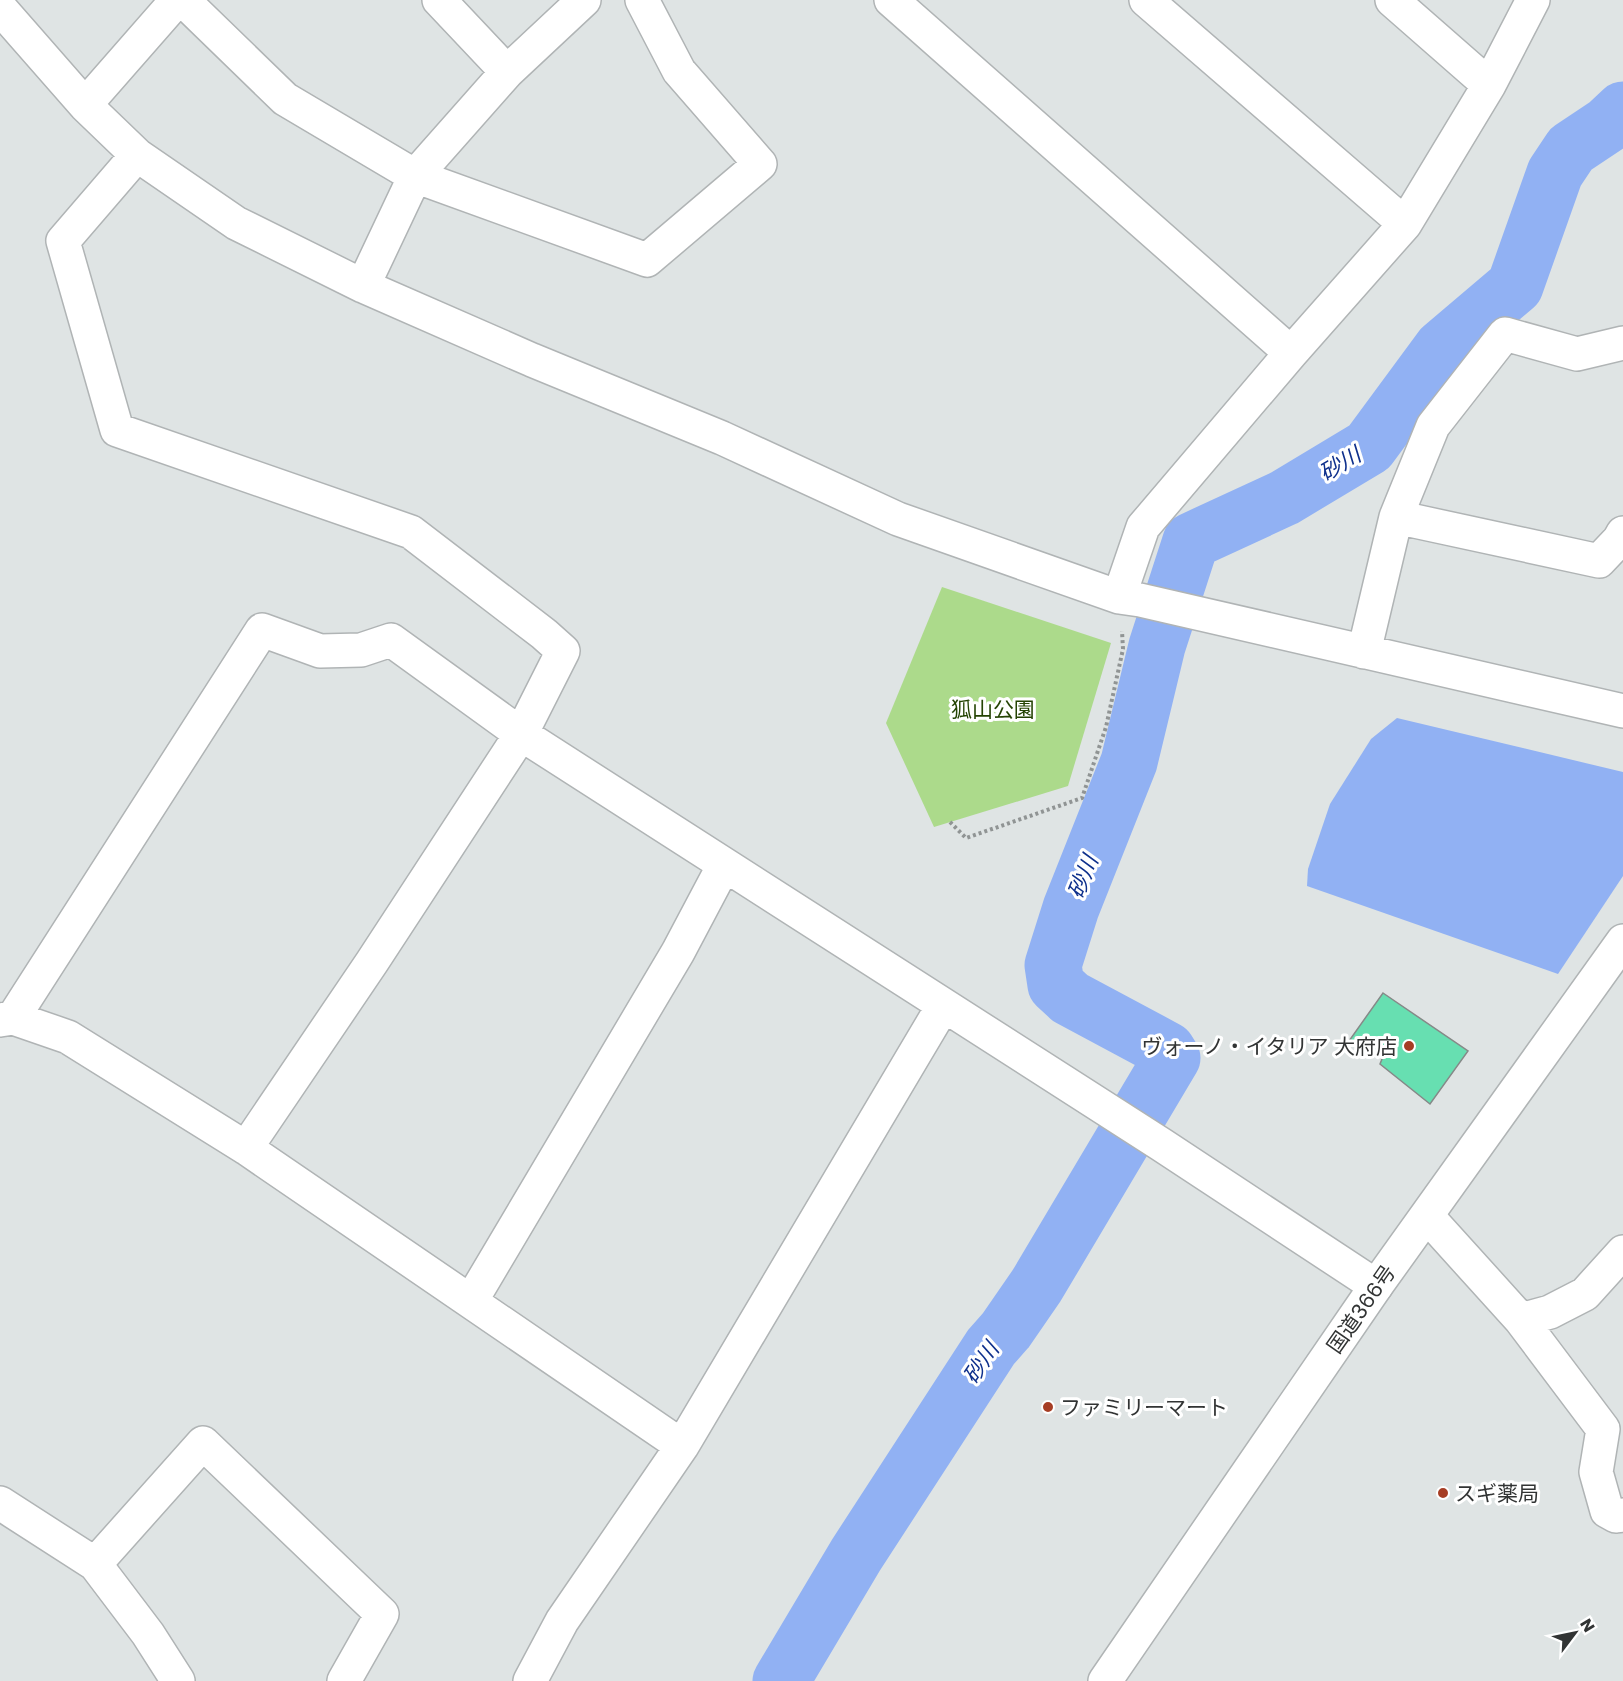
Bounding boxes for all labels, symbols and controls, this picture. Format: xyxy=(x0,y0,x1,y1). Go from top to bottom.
water label: 砂川 xyxy=(1313,438,1369,489)
park label: 狐山公園 xyxy=(951,695,1035,724)
water label: 砂川 xyxy=(1060,849,1106,903)
place label: ヴォーノ・イタリア 大府店 xyxy=(1141,1032,1397,1061)
marker: ヴォーノ・イタリア 大府店 xyxy=(1402,1039,1416,1053)
street label: 国道366号 xyxy=(1320,1259,1402,1359)
water label: 砂川 xyxy=(956,1334,1007,1390)
place label: ファミリーマート xyxy=(1060,1393,1228,1422)
marker: ファミリーマート xyxy=(1041,1400,1055,1414)
place label: スギ薬局 xyxy=(1455,1479,1539,1508)
marker: スギ薬局 xyxy=(1436,1486,1450,1500)
north arrow xyxy=(1545,1603,1605,1663)
text: N xyxy=(1574,1614,1600,1637)

